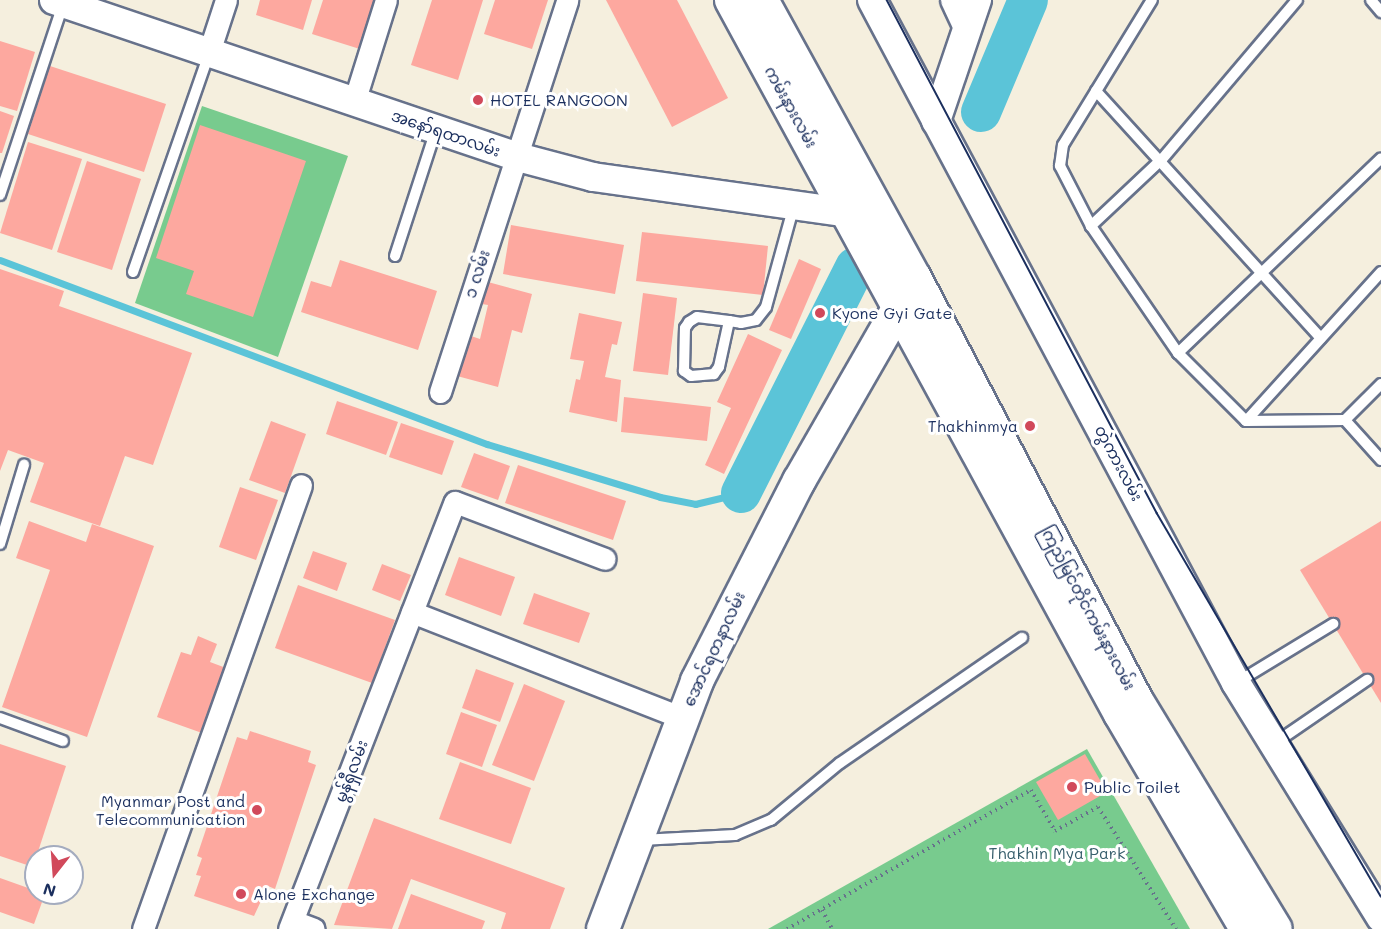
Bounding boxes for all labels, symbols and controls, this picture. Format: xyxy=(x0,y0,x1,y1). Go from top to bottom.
street label: ကမ်းနားလမ်း xyxy=(761,63,821,151)
place label: HOTEL RANGOON xyxy=(490,90,628,110)
marker: HOTEL RANGOON xyxy=(471,93,485,107)
street label: အနော်ရထာလမ်း xyxy=(389,105,503,161)
street label: ၁ လမ်း xyxy=(460,248,494,300)
place label: Kyone Gyi Gate xyxy=(832,303,952,323)
marker: Kyone Gyi Gate xyxy=(813,306,827,320)
place label: Thakhinmya xyxy=(928,416,1018,436)
marker: Thakhinmya xyxy=(1023,419,1037,433)
street label: တွဲကားလမ်း xyxy=(1091,422,1147,504)
street label: ကြည်မြင်တိုင်ကမ်းနားလမ်း xyxy=(1036,523,1140,693)
street label: အောင်ရတနာလမ်း xyxy=(679,589,749,709)
street label: မွန်ရှီလမ်း xyxy=(330,737,372,805)
place label: Public Toilet xyxy=(1084,777,1180,797)
marker: Public Toilet xyxy=(1065,780,1079,794)
place label: Myanmar Post and Telecommunication xyxy=(96,791,245,829)
marker: Myanmar Post and Telecommunication xyxy=(250,803,264,817)
park label: Thakhin Mya Park xyxy=(989,843,1125,863)
north arrow xyxy=(24,845,84,905)
text: N xyxy=(40,879,58,903)
place label: Alone Exchange xyxy=(253,884,375,904)
marker: Alone Exchange xyxy=(234,887,248,901)

